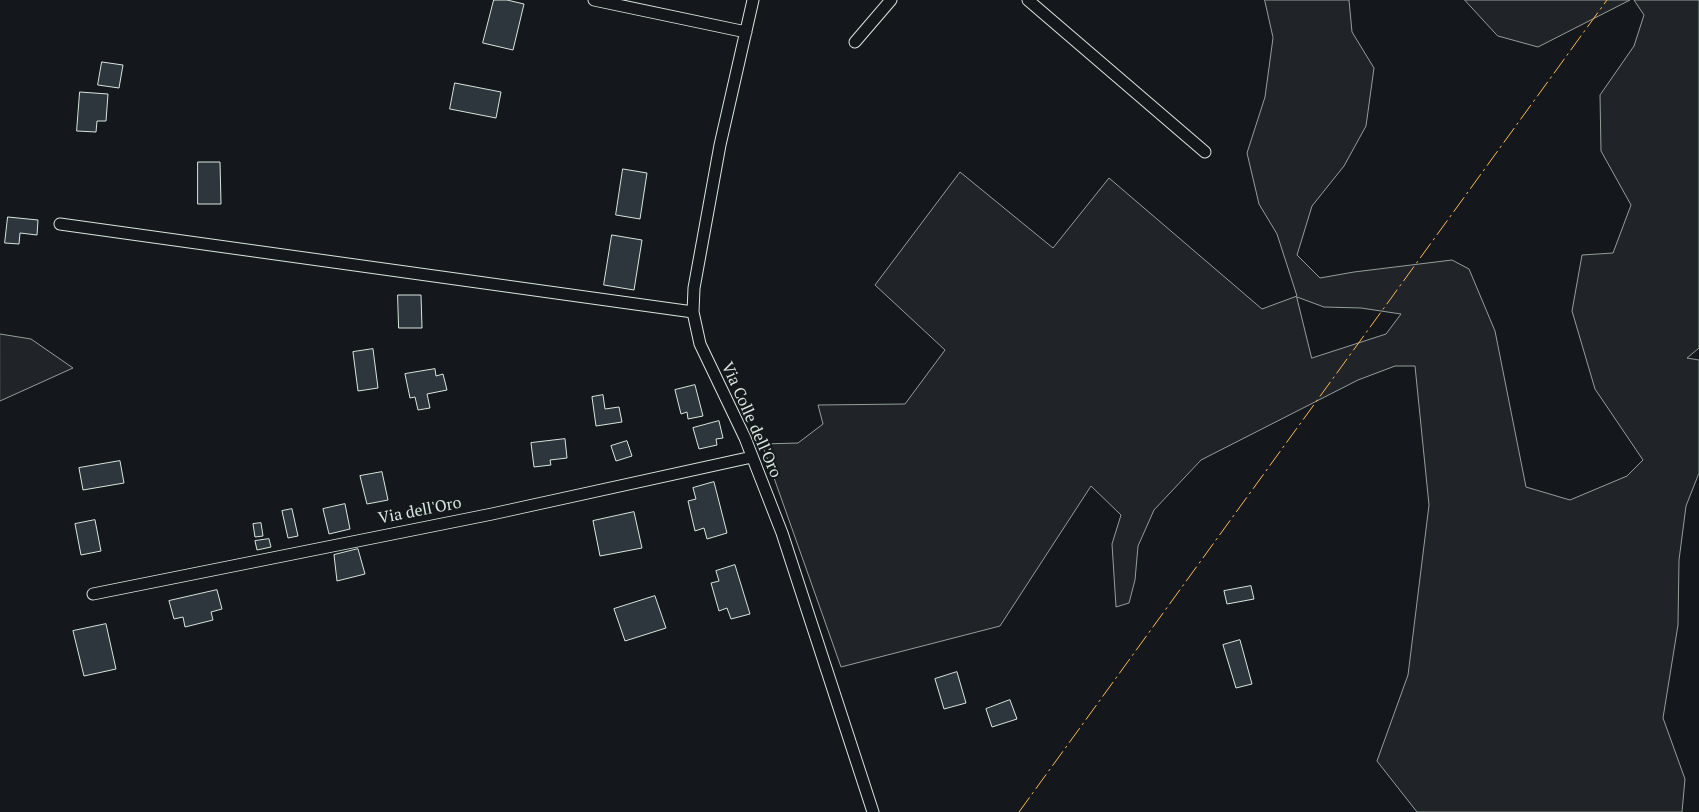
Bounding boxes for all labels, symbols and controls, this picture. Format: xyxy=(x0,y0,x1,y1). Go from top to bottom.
street label: Via Colle dell'Oro xyxy=(717,359,785,481)
street label: Via dell'Oro xyxy=(377,494,463,528)

